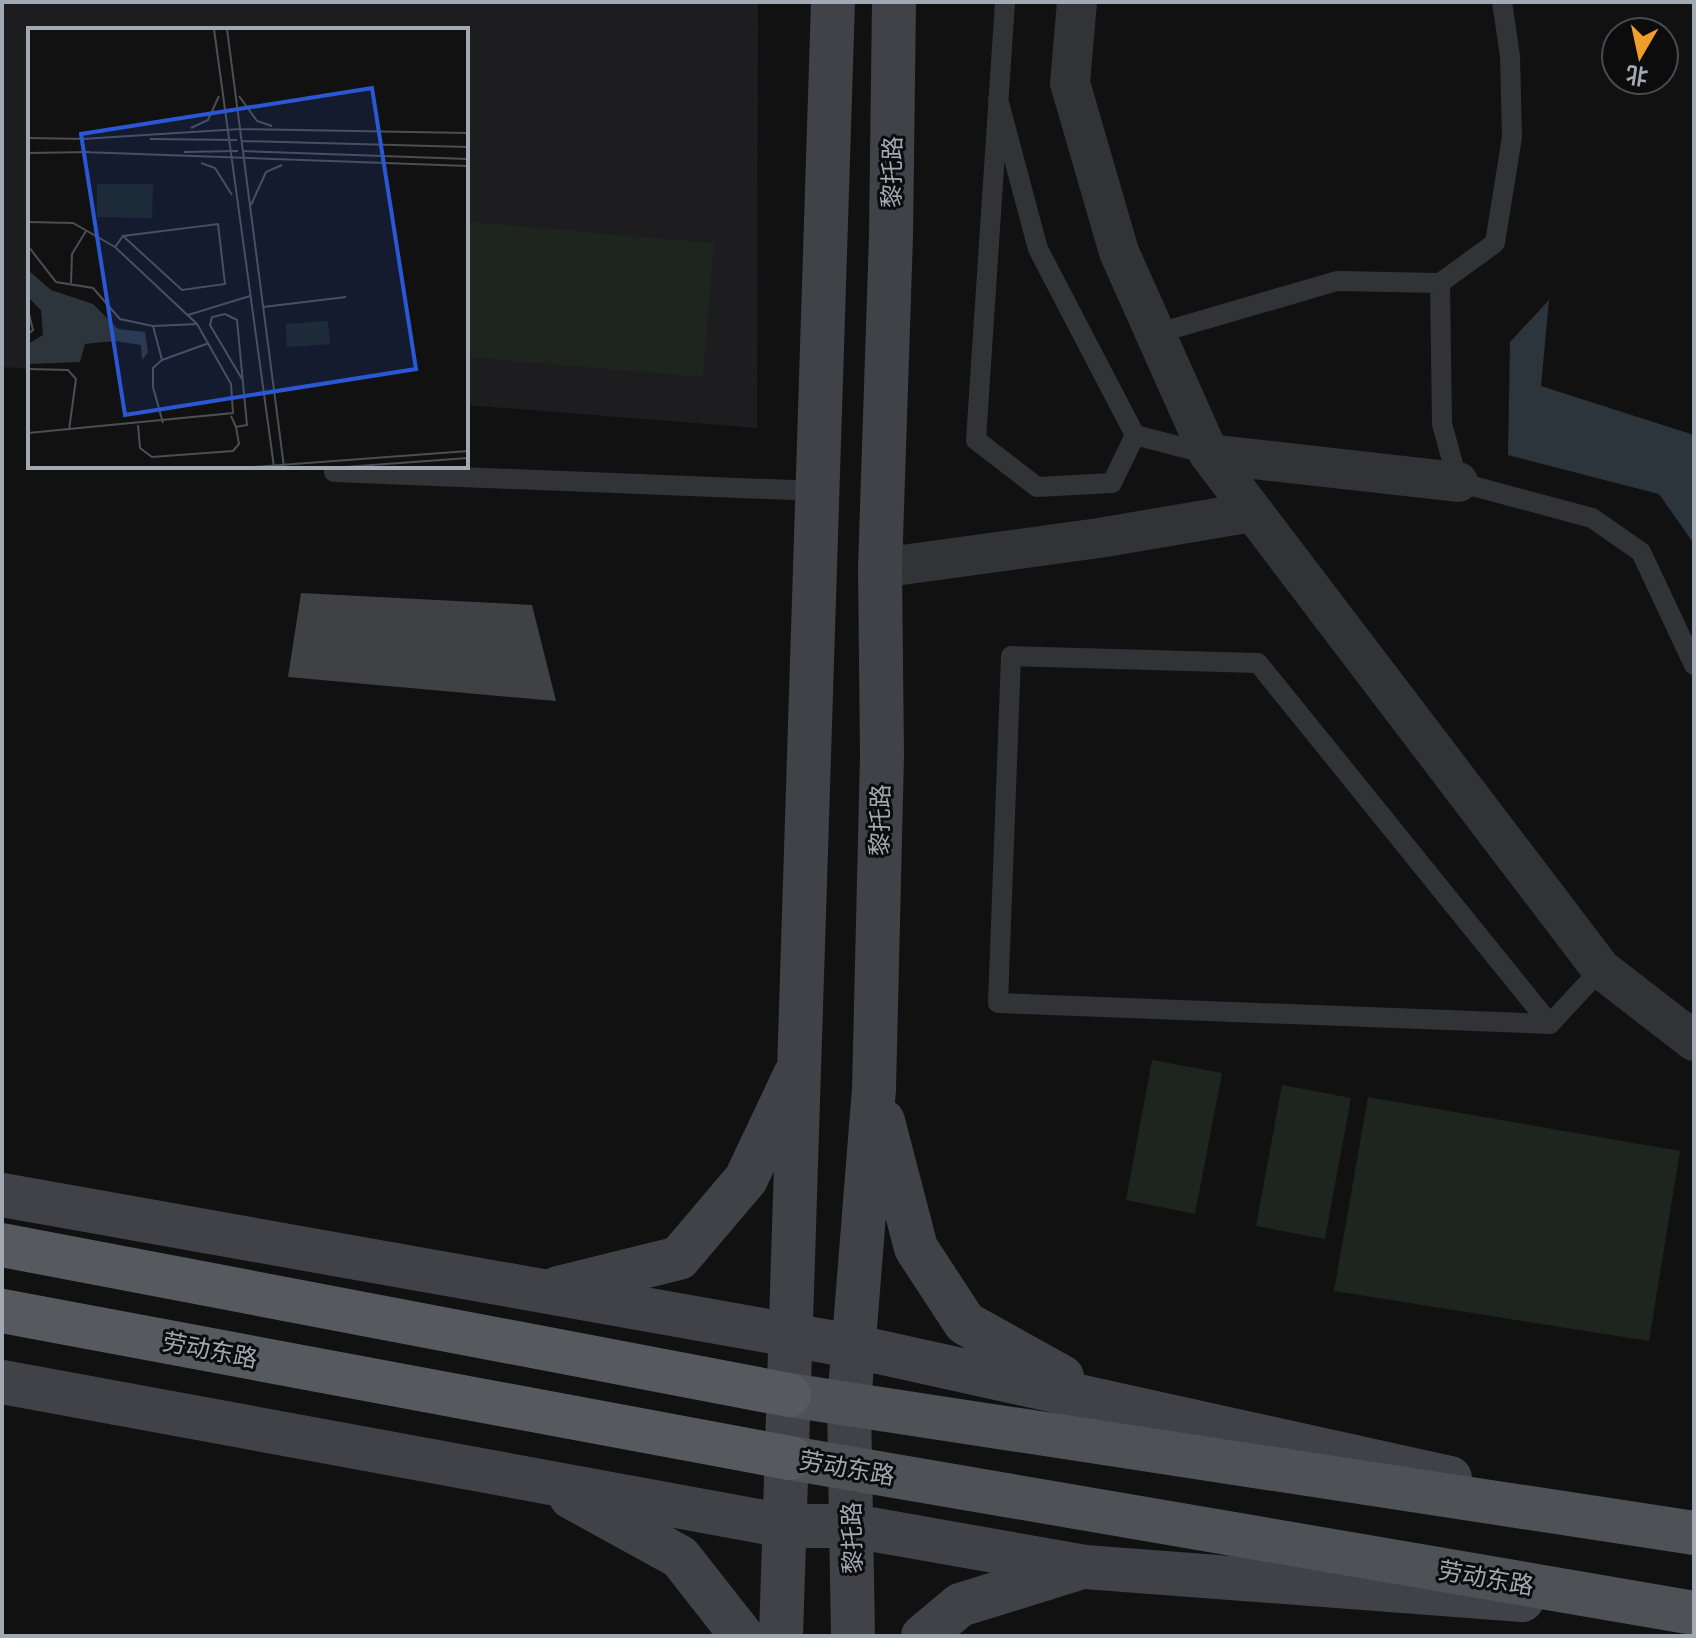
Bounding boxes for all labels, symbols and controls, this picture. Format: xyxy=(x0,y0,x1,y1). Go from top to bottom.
north arrow xyxy=(1600,16,1680,96)
inset map xyxy=(28,28,468,468)
text: 北 xyxy=(1623,58,1650,93)
street label: 黎托路 xyxy=(874,136,910,208)
street label: 黎托路 xyxy=(862,784,898,856)
street label: 劳动东路 xyxy=(160,1324,260,1376)
street label: 劳动东路 xyxy=(797,1442,897,1494)
street label: 黎托路 xyxy=(834,1502,870,1574)
street label: 劳动东路 xyxy=(1436,1552,1536,1604)

